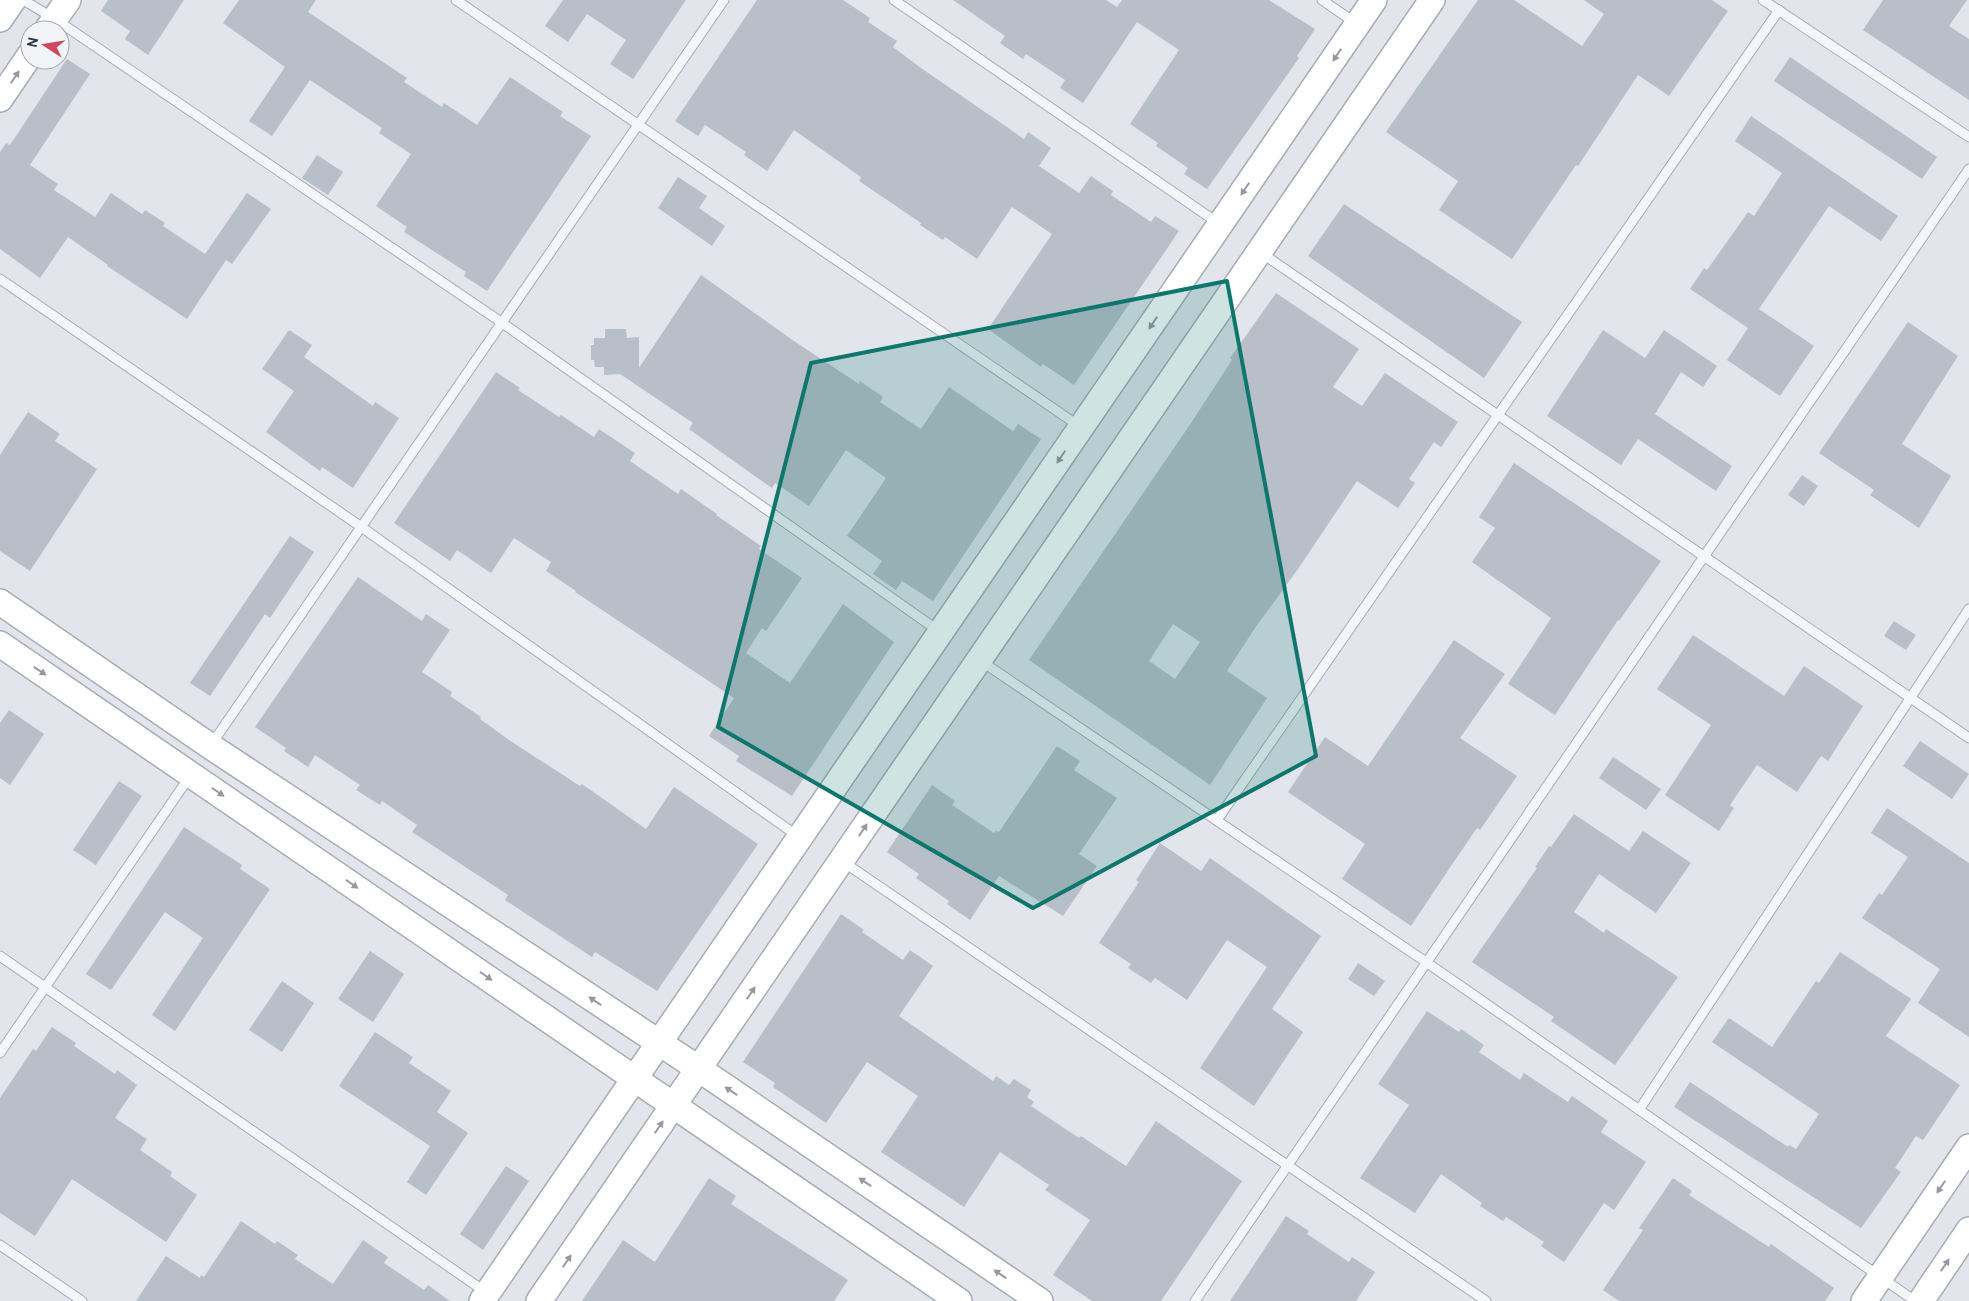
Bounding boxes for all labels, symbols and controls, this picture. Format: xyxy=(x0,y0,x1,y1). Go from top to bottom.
north arrow xyxy=(20,20,70,70)
text: N xyxy=(24,36,43,49)
one-way arrow xyxy=(1332,48,1342,61)
one-way arrow xyxy=(10,71,20,84)
one-way arrow xyxy=(1240,182,1250,195)
one-way arrow xyxy=(1148,316,1158,329)
one-way arrow xyxy=(1056,450,1066,463)
one-way arrow xyxy=(34,666,47,676)
one-way arrow xyxy=(211,787,225,797)
one-way arrow xyxy=(858,823,868,837)
one-way arrow xyxy=(345,879,359,889)
one-way arrow xyxy=(479,971,493,981)
one-way arrow xyxy=(746,986,756,1000)
one-way arrow xyxy=(589,997,602,1006)
one-way arrow xyxy=(724,1086,738,1096)
one-way arrow xyxy=(654,1120,664,1134)
one-way arrow xyxy=(859,1177,872,1187)
one-way arrow xyxy=(1937,1181,1946,1194)
one-way arrow xyxy=(562,1254,572,1268)
one-way arrow xyxy=(1940,1259,1950,1272)
one-way arrow xyxy=(993,1269,1007,1278)

